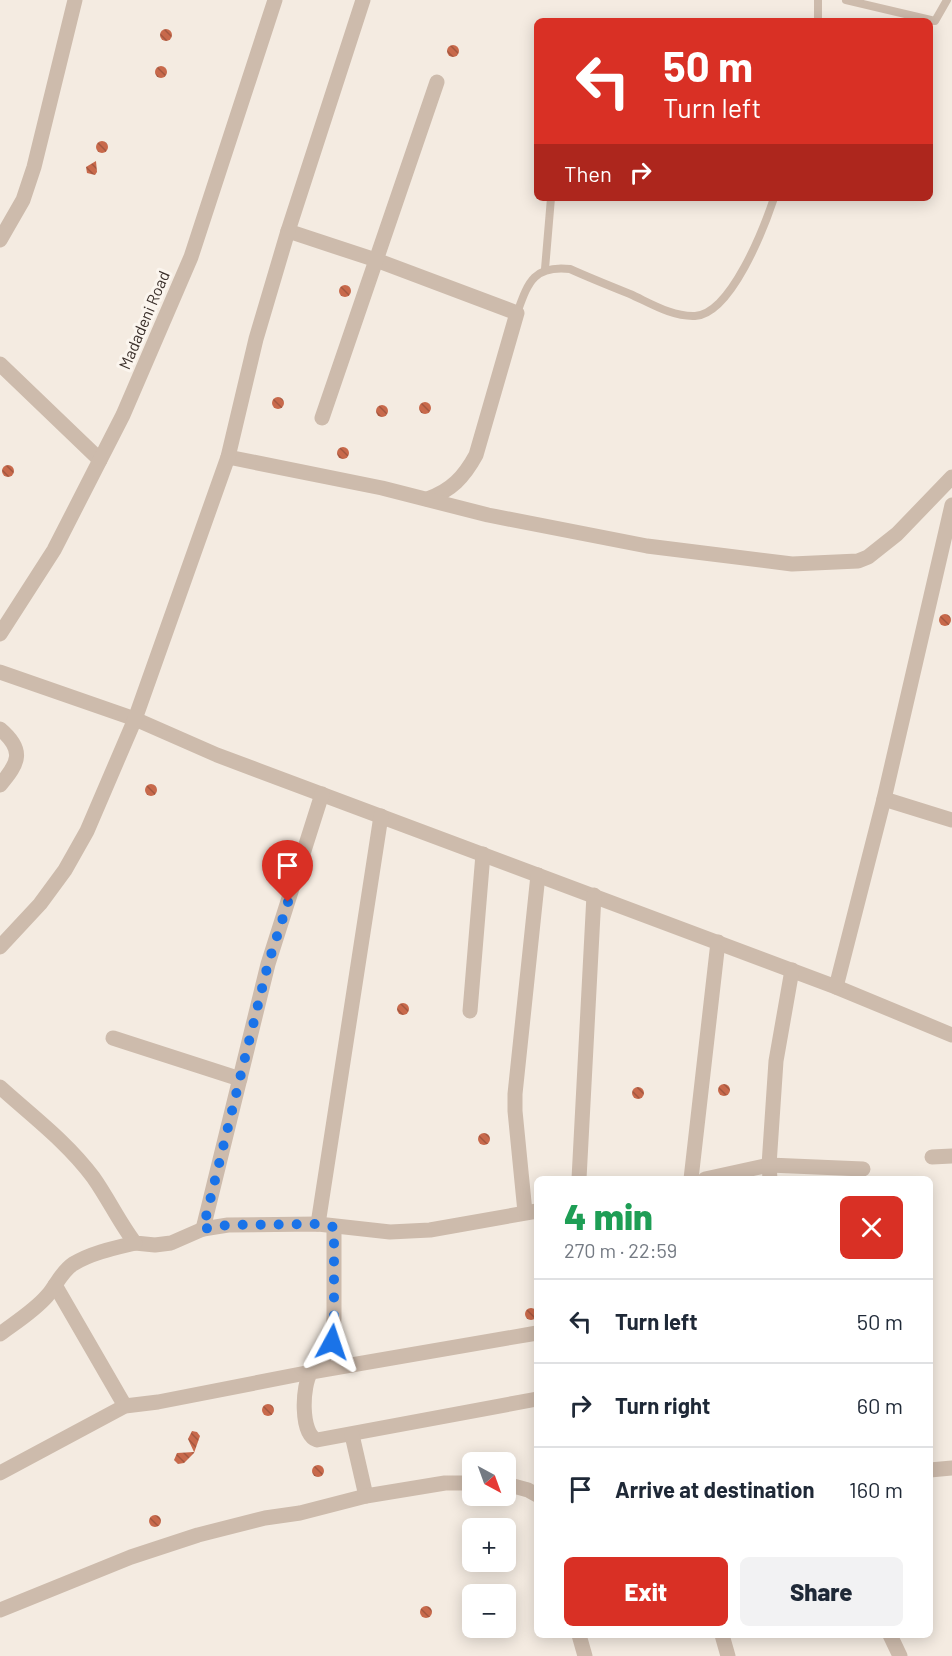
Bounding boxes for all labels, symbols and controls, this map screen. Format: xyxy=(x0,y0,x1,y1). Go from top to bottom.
text: 50 m xyxy=(663,40,753,90)
icon: left xyxy=(564,42,642,120)
text: Turn left xyxy=(663,91,761,123)
icon: right xyxy=(624,156,657,189)
text: Then xyxy=(564,160,612,186)
street label: Madadeni Road xyxy=(114,268,173,372)
pin xyxy=(262,840,313,902)
icon: arrive xyxy=(271,849,304,882)
text: 4 min xyxy=(564,1194,653,1237)
button: close xyxy=(840,1196,903,1259)
text: 270 m · 22:59 xyxy=(564,1238,677,1262)
icon: left xyxy=(564,1305,597,1338)
text: Turn left xyxy=(615,1308,698,1334)
text: 50 m xyxy=(857,1308,903,1334)
position arrow xyxy=(300,1310,364,1374)
icon: right xyxy=(564,1389,597,1422)
text: Turn right xyxy=(615,1392,710,1418)
text: 60 m xyxy=(857,1392,903,1418)
north arrow xyxy=(462,1452,516,1506)
map controls xyxy=(462,1452,516,1638)
icon: arrive xyxy=(564,1473,597,1506)
text: Arrive at destination xyxy=(615,1476,814,1502)
text: 160 m xyxy=(849,1476,903,1502)
button: + xyxy=(462,1518,516,1572)
button: Exit xyxy=(564,1557,728,1626)
button: Share xyxy=(740,1557,903,1626)
button: − xyxy=(462,1584,516,1638)

